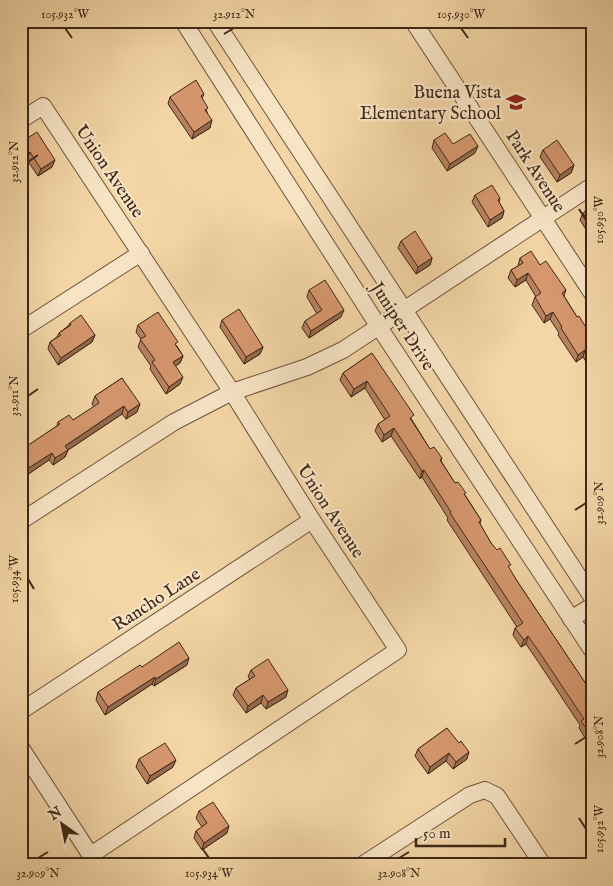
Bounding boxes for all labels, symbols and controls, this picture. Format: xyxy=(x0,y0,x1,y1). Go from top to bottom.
text: 105.932°W xyxy=(41,7,89,22)
text: 32.912°N xyxy=(213,7,256,22)
text: 105.930°W xyxy=(437,7,486,22)
place label: Buena Vista Elementary School xyxy=(360,82,501,126)
school or university icon: Buena Vista Elementary School xyxy=(505,91,527,113)
street label: Union Avenue xyxy=(69,121,148,223)
street label: Park Avenue xyxy=(500,126,570,217)
text: 32.912°N xyxy=(7,140,22,183)
text: 105.930°W xyxy=(592,195,607,244)
street label: Juniper Drive xyxy=(363,277,439,375)
text: 32.911°N xyxy=(7,375,22,417)
street label: Union Avenue xyxy=(291,461,369,563)
text: 32.909°N xyxy=(592,481,607,525)
text: 105.934°W xyxy=(7,554,22,603)
street label: Rancho Lane xyxy=(109,563,205,637)
text: 32.908°N xyxy=(592,715,607,758)
north arrow xyxy=(38,798,88,848)
text: N xyxy=(45,803,65,825)
text: 105.932°W xyxy=(592,805,607,853)
scale bar xyxy=(416,816,504,848)
text: 50 m xyxy=(423,824,451,843)
text: 32.909°N xyxy=(16,866,60,881)
text: 105.934°W xyxy=(185,866,234,881)
text: 32.908°N xyxy=(378,866,421,881)

